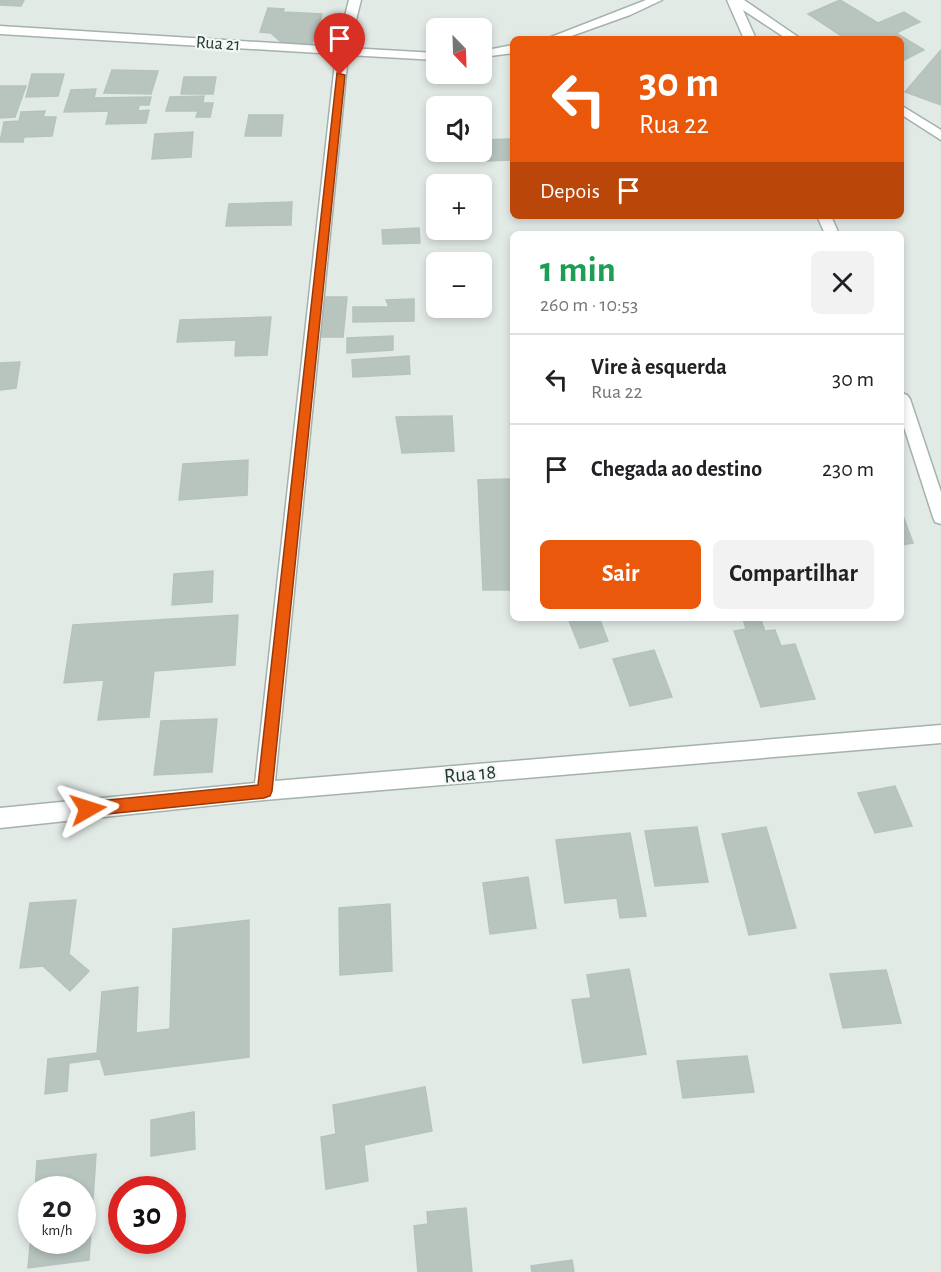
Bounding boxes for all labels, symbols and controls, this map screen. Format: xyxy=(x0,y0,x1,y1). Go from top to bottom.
pin xyxy=(314,13,365,75)
north arrow xyxy=(426,18,492,84)
map controls xyxy=(426,18,492,318)
icon: arrive xyxy=(323,22,356,55)
street label: Rua 21 xyxy=(195,33,241,55)
icon: left xyxy=(540,60,618,138)
text: 30 m xyxy=(639,62,719,104)
button: sound xyxy=(426,96,492,162)
text: Rua 22 xyxy=(639,111,709,138)
button: + xyxy=(426,174,492,240)
icon: arrive xyxy=(612,174,645,207)
text: Depois xyxy=(540,180,600,202)
button: close xyxy=(811,251,874,314)
button: − xyxy=(426,252,492,318)
text: 1 min xyxy=(540,252,616,288)
text: 260 m · 10:53 xyxy=(540,295,638,315)
text: Vire à esquerda xyxy=(591,356,727,378)
icon: left xyxy=(540,363,573,396)
text: 30 m xyxy=(832,368,874,390)
text: Rua 22 xyxy=(591,382,643,402)
icon: arrive xyxy=(540,453,573,486)
text: Chegada ao destino xyxy=(591,458,762,480)
text: 230 m xyxy=(822,458,874,480)
button: Sair xyxy=(540,540,701,609)
button: Compartilhar xyxy=(713,540,874,609)
street label: Rua 18 xyxy=(443,761,497,787)
position arrow xyxy=(56,777,120,841)
speed limit sign: 30 xyxy=(108,1176,186,1254)
text: 20 xyxy=(42,1193,72,1223)
text: km/h xyxy=(42,1223,72,1238)

